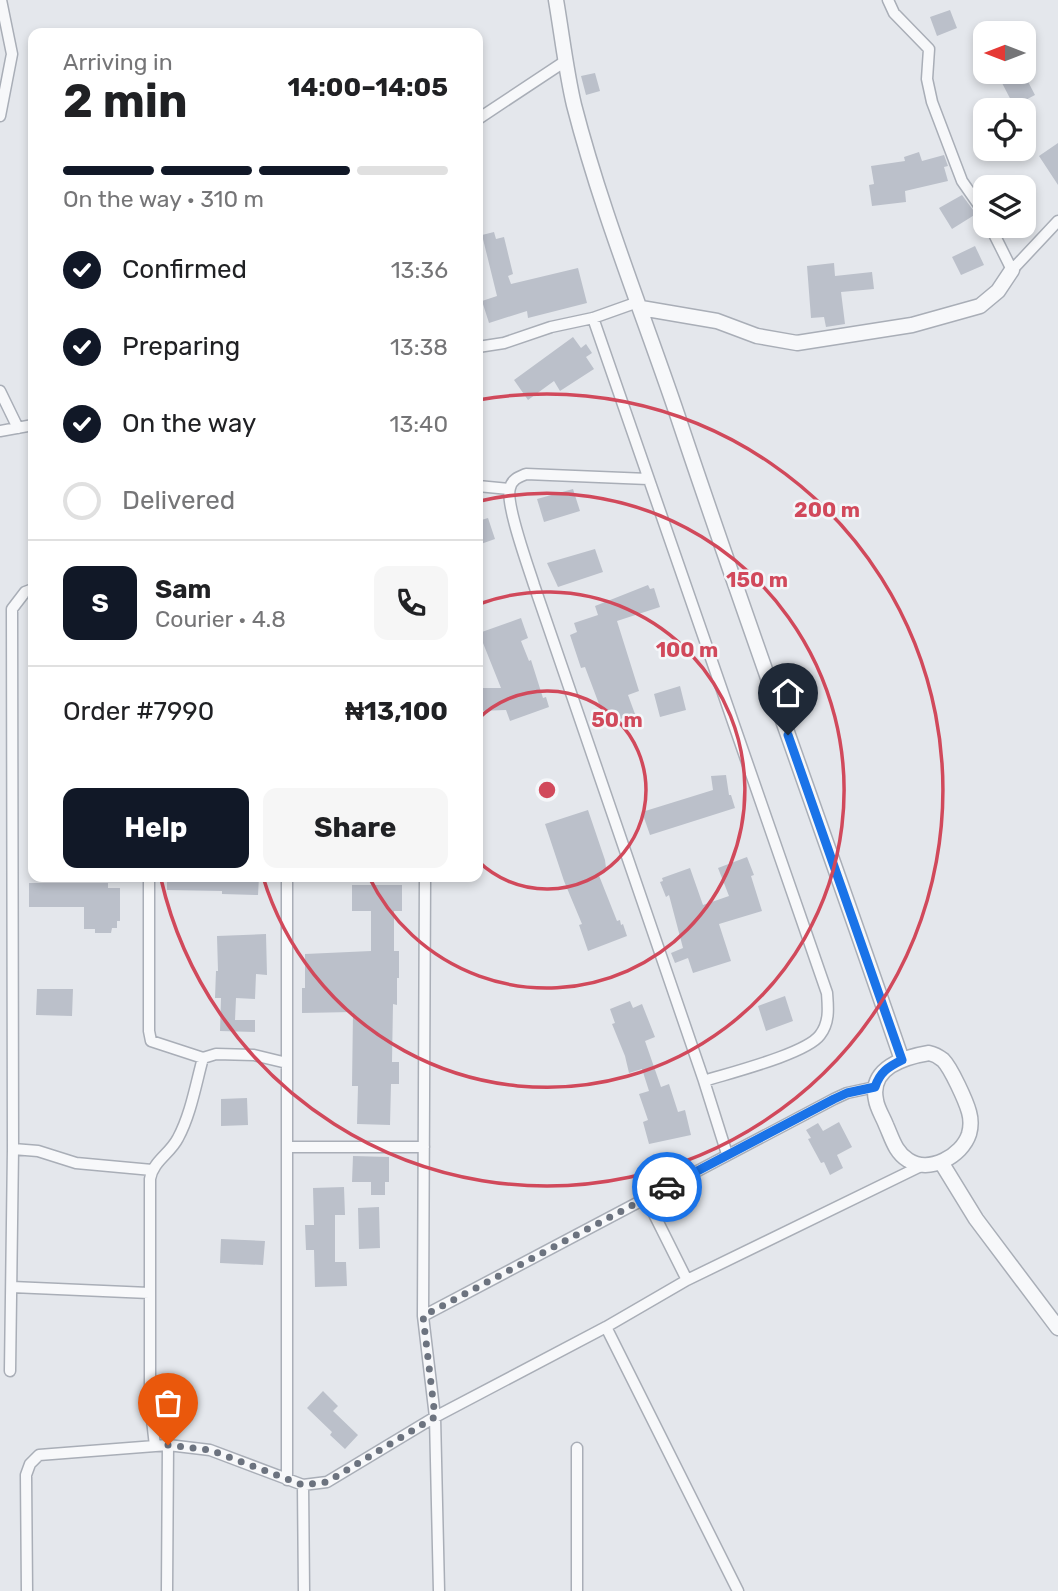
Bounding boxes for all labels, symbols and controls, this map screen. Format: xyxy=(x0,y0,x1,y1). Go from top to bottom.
north arrow xyxy=(973,21,1036,84)
map controls xyxy=(973,21,1036,238)
text: Arriving in xyxy=(63,48,173,76)
text: 14:00–14:05 xyxy=(288,72,448,103)
text: 2 min xyxy=(63,74,188,129)
button: locate xyxy=(973,98,1036,161)
button: layers xyxy=(973,175,1036,238)
text: On the way · 310 m xyxy=(63,185,264,213)
icon: check xyxy=(63,251,101,289)
text: Confirmed xyxy=(122,254,247,285)
text: 13:36 xyxy=(391,256,448,284)
icon: check xyxy=(63,328,101,366)
text: Preparing xyxy=(122,331,240,362)
text: 13:38 xyxy=(390,333,448,361)
icon: check xyxy=(63,405,101,443)
text: On the way xyxy=(122,408,256,439)
text: 13:40 xyxy=(390,410,448,438)
text: Delivered xyxy=(122,485,235,516)
text: 200 m xyxy=(794,497,860,522)
button: phone xyxy=(374,566,448,640)
text: 150 m xyxy=(726,567,788,592)
text: Sam xyxy=(155,574,211,605)
text: S xyxy=(91,588,109,619)
text: Courier · 4.8 xyxy=(155,605,286,633)
text: 100 m xyxy=(656,637,718,662)
pin xyxy=(758,663,818,735)
icon: home xyxy=(769,674,807,712)
text: Order #7990 xyxy=(63,696,214,727)
text: ₦13,100 xyxy=(345,696,448,727)
text: 50 m xyxy=(591,707,643,732)
centre of rings xyxy=(535,778,559,802)
button: Help xyxy=(63,788,249,868)
button: Share xyxy=(263,788,448,868)
courier xyxy=(632,1152,702,1222)
icon: car xyxy=(648,1168,686,1206)
pin xyxy=(138,1373,198,1445)
icon: bag xyxy=(149,1384,187,1422)

